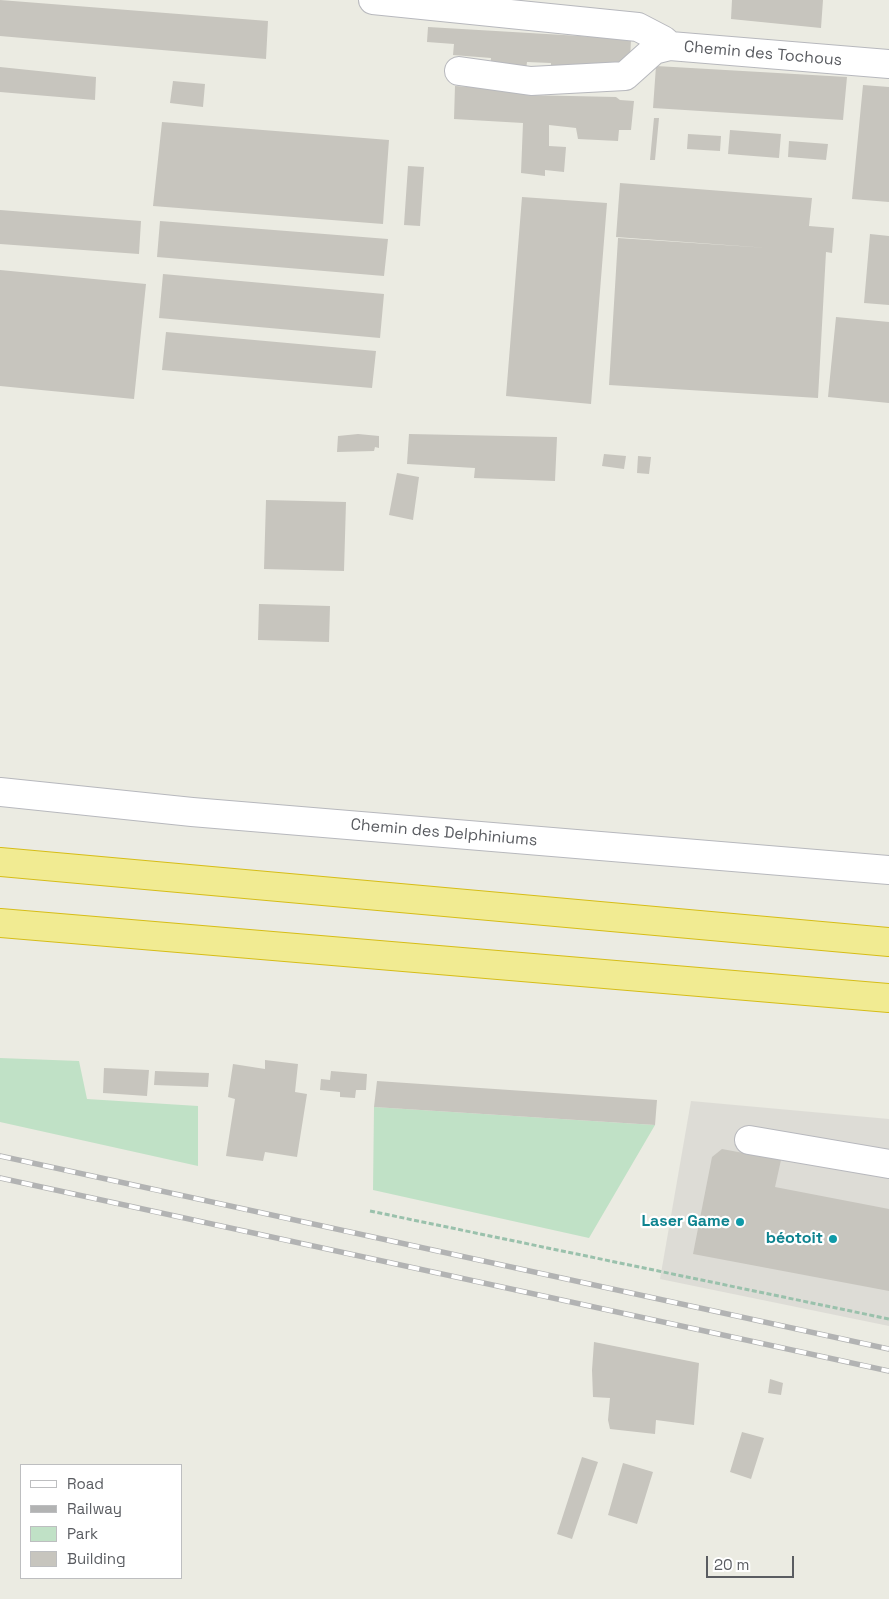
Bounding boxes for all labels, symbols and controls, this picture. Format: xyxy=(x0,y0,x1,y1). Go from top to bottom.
street label: Chemin des Tochous xyxy=(683,38,843,70)
street label: Chemin des Delphiniums xyxy=(350,815,538,851)
place label: Laser Game xyxy=(641,1212,730,1232)
marker: Laser Game xyxy=(734,1216,746,1228)
place label: béotoit xyxy=(766,1229,823,1249)
marker: béotoit xyxy=(827,1233,839,1245)
legend xyxy=(20,1464,182,1579)
text: Road xyxy=(67,1474,104,1493)
text: Railway xyxy=(67,1499,122,1518)
text: Park xyxy=(67,1524,98,1543)
scale bar xyxy=(709,1546,796,1578)
text: Building xyxy=(67,1549,126,1568)
text: 20 m xyxy=(714,1555,749,1574)

